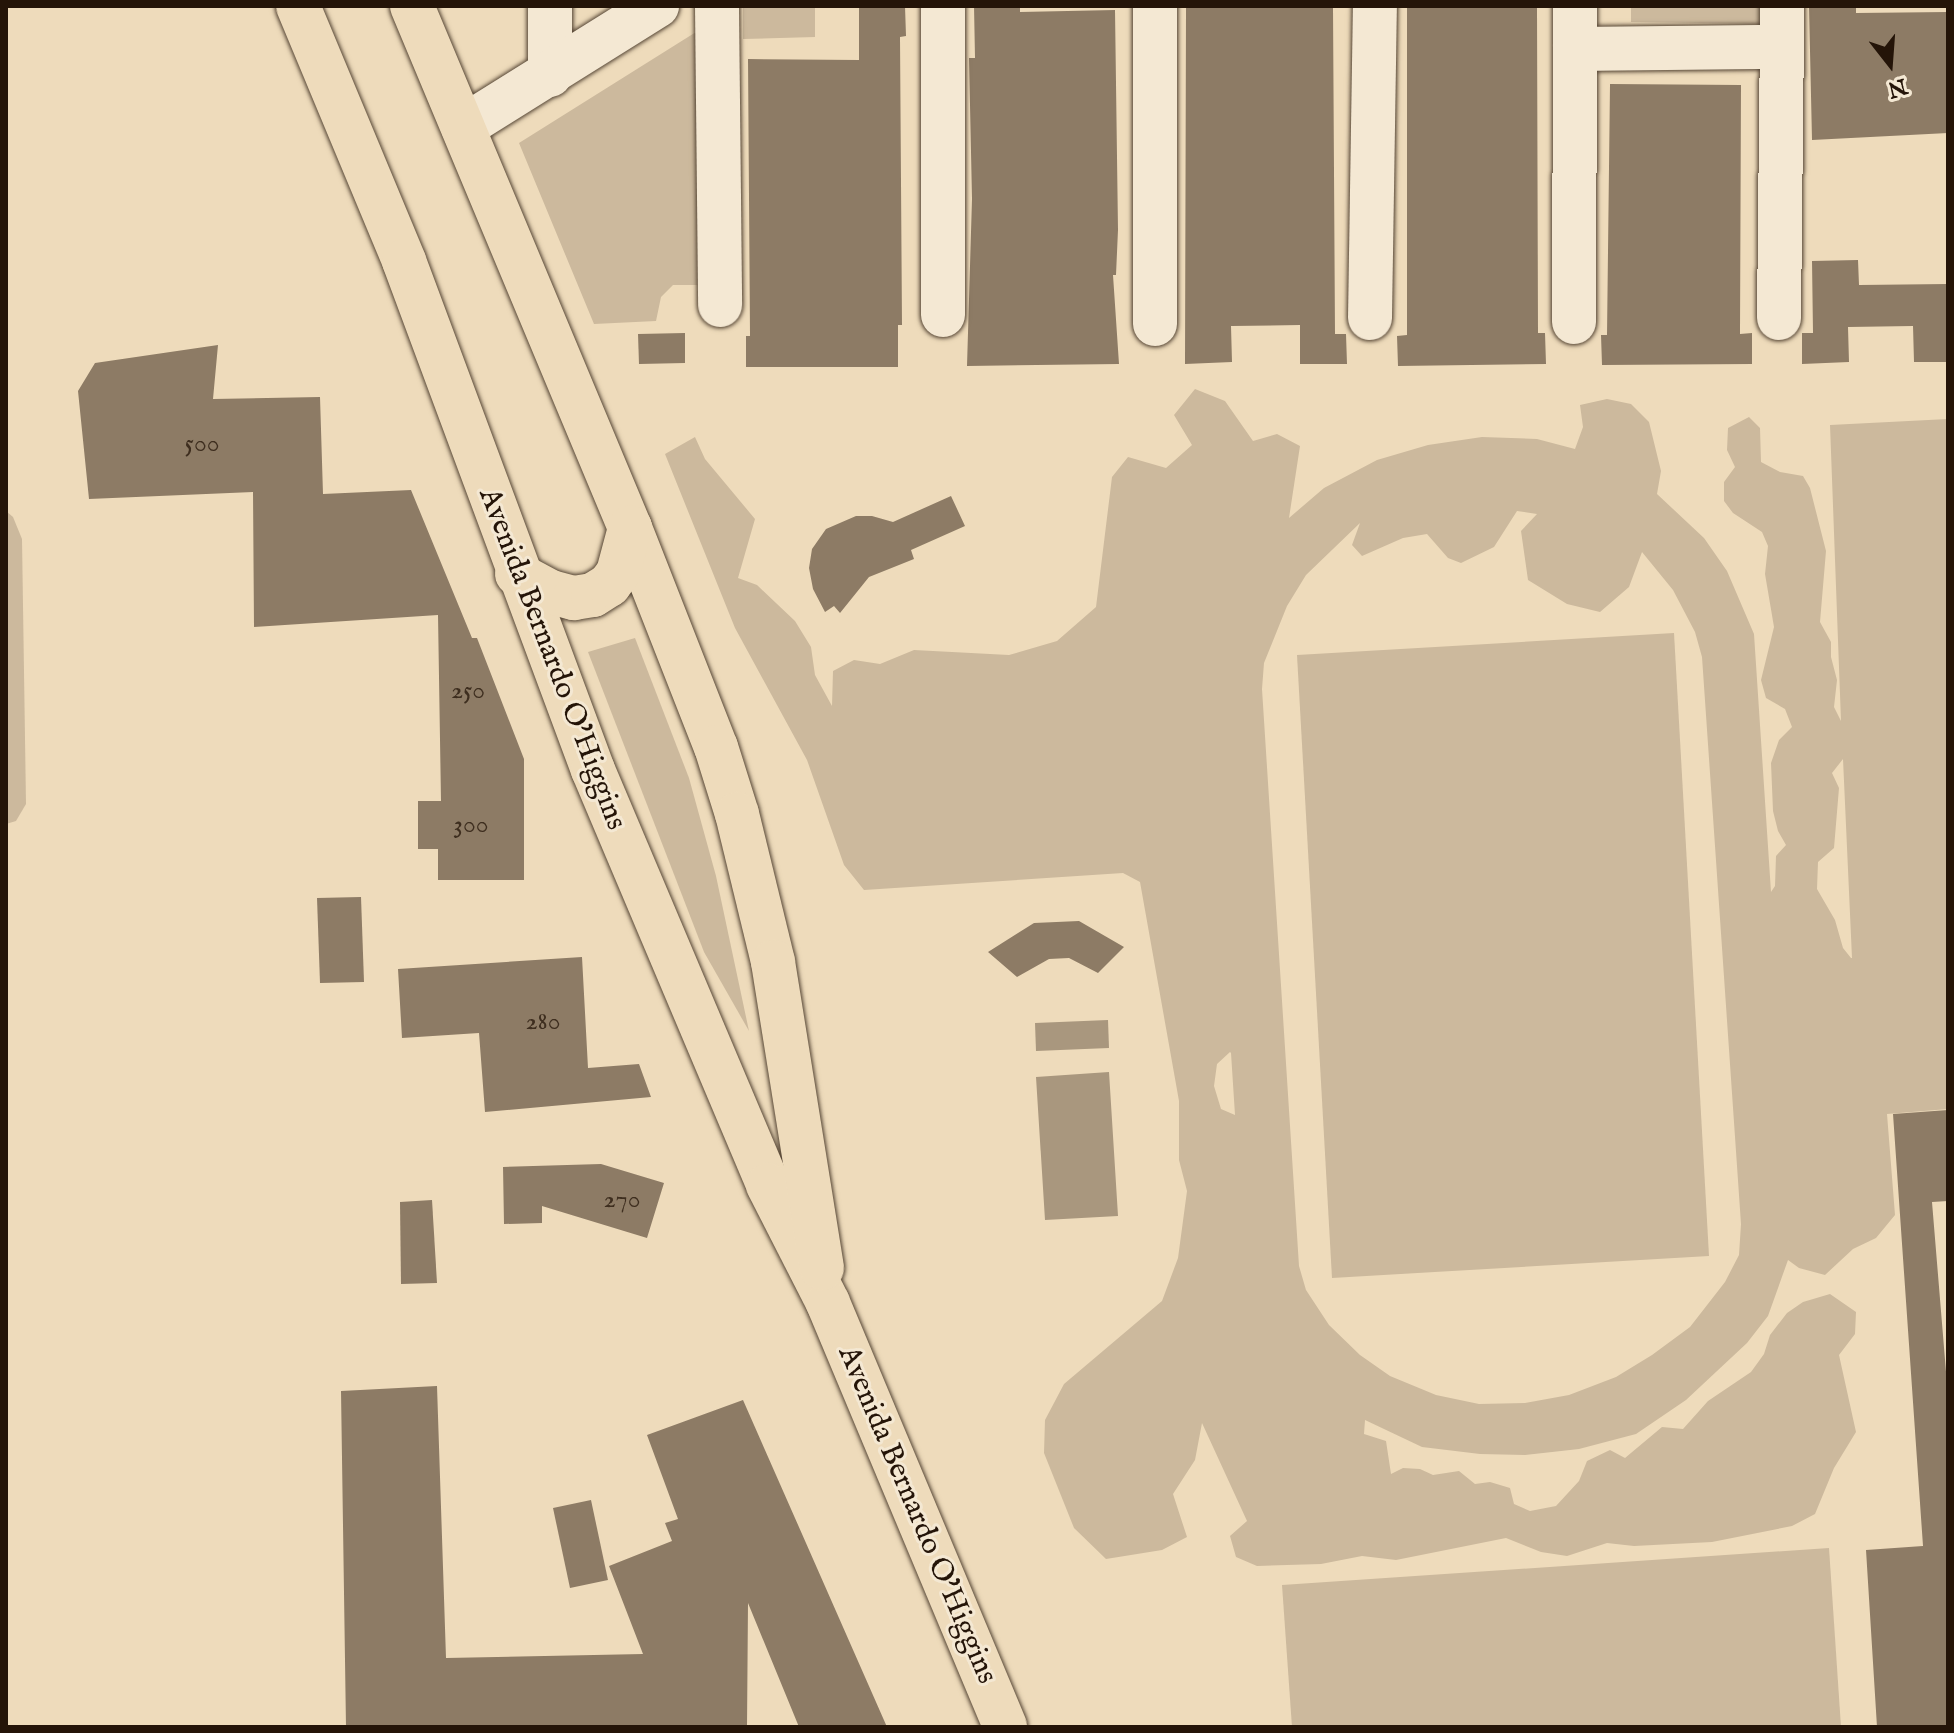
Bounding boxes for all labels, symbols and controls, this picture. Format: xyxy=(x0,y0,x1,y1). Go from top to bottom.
north arrow xyxy=(1850,24,1930,104)
text: N xyxy=(1884,71,1910,103)
house number: 500 xyxy=(185,428,219,460)
street label: Avenida Bernardo O'Higgins xyxy=(470,483,634,835)
house number: 250 xyxy=(451,675,485,707)
house number: 300 xyxy=(453,809,489,841)
house number: 280 xyxy=(525,1006,561,1038)
house number: 270 xyxy=(604,1184,640,1216)
street label: Avenida Bernardo O'Higgins xyxy=(829,1341,1005,1689)

